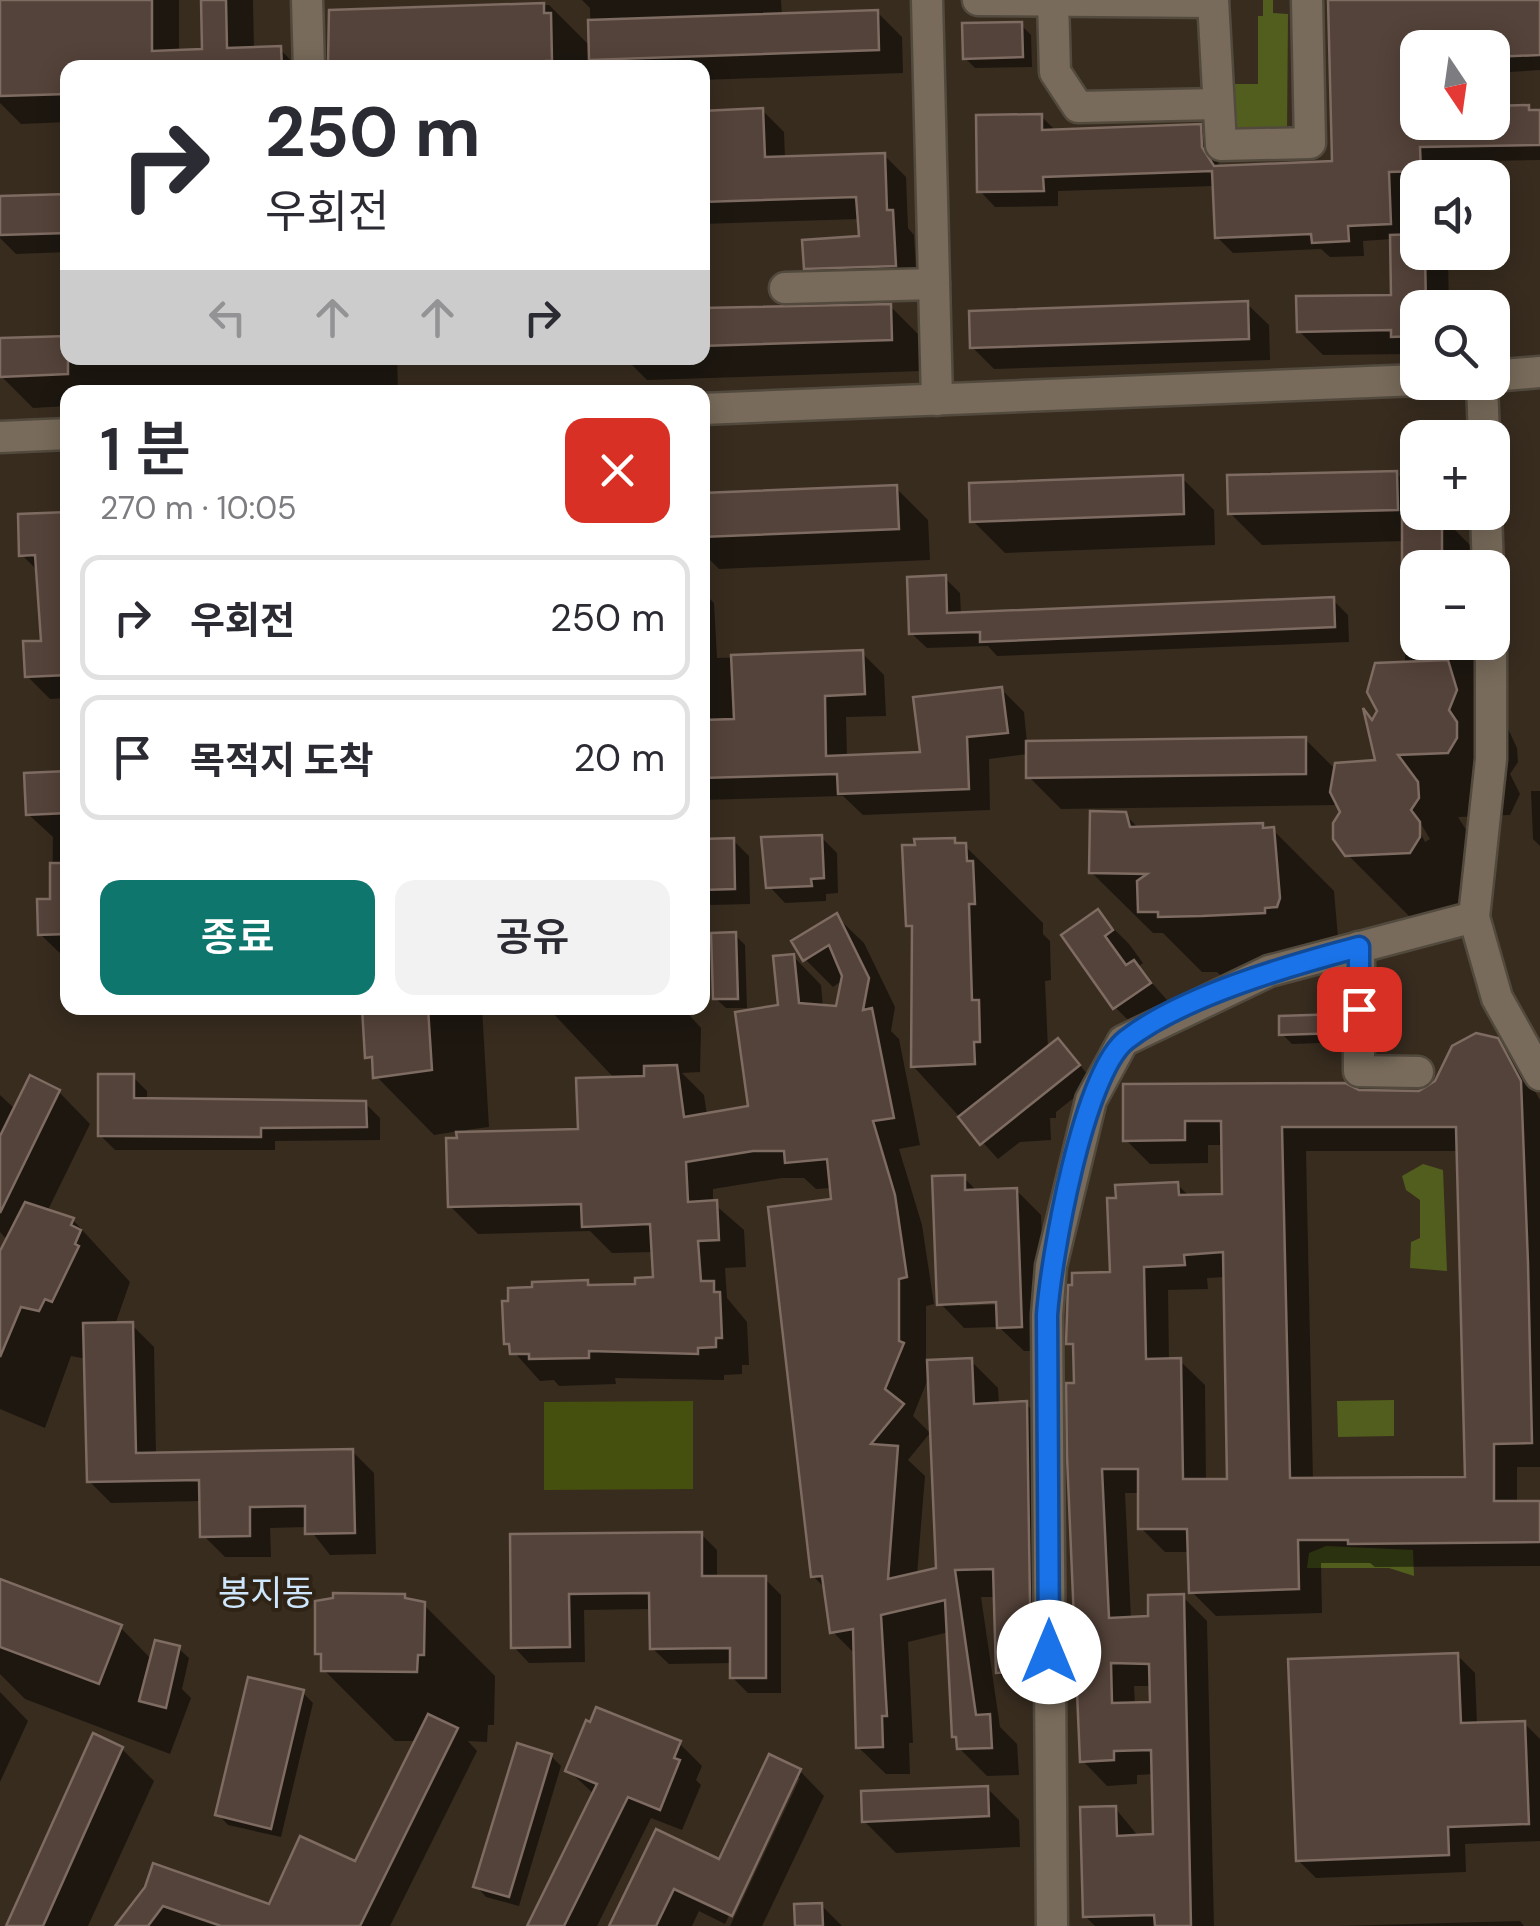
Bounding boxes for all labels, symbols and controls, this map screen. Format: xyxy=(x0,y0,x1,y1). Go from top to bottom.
north arrow xyxy=(1400,30,1510,140)
map controls xyxy=(1400,30,1510,660)
text: 250 m xyxy=(265,87,481,178)
icon: right xyxy=(100,100,230,230)
button: sound xyxy=(1400,160,1510,270)
text: 우회전 xyxy=(265,182,389,241)
icon: left xyxy=(200,290,255,345)
icon: ahead xyxy=(305,290,360,345)
icon: ahead xyxy=(410,290,465,345)
icon: right xyxy=(515,290,570,345)
button: search xyxy=(1400,290,1510,400)
text: 1 분 xyxy=(100,410,191,489)
button: close xyxy=(565,418,670,523)
button: + xyxy=(1400,420,1510,530)
text: 270 m · 10:05 xyxy=(100,487,297,529)
button: − xyxy=(1400,550,1510,660)
icon: right xyxy=(105,590,160,645)
text: 250 m xyxy=(550,593,665,643)
text: 우회전 xyxy=(190,596,295,646)
icon: arrive xyxy=(105,730,160,785)
text: 20 m xyxy=(574,733,665,783)
text: 목적지 도착 xyxy=(190,736,374,786)
button: 종료 xyxy=(100,880,375,995)
button: 공유 xyxy=(395,880,670,995)
pin xyxy=(1317,967,1402,1052)
icon: arrive xyxy=(1332,982,1387,1037)
district label: 봉지동 xyxy=(218,1570,314,1616)
position arrow xyxy=(997,1600,1101,1704)

